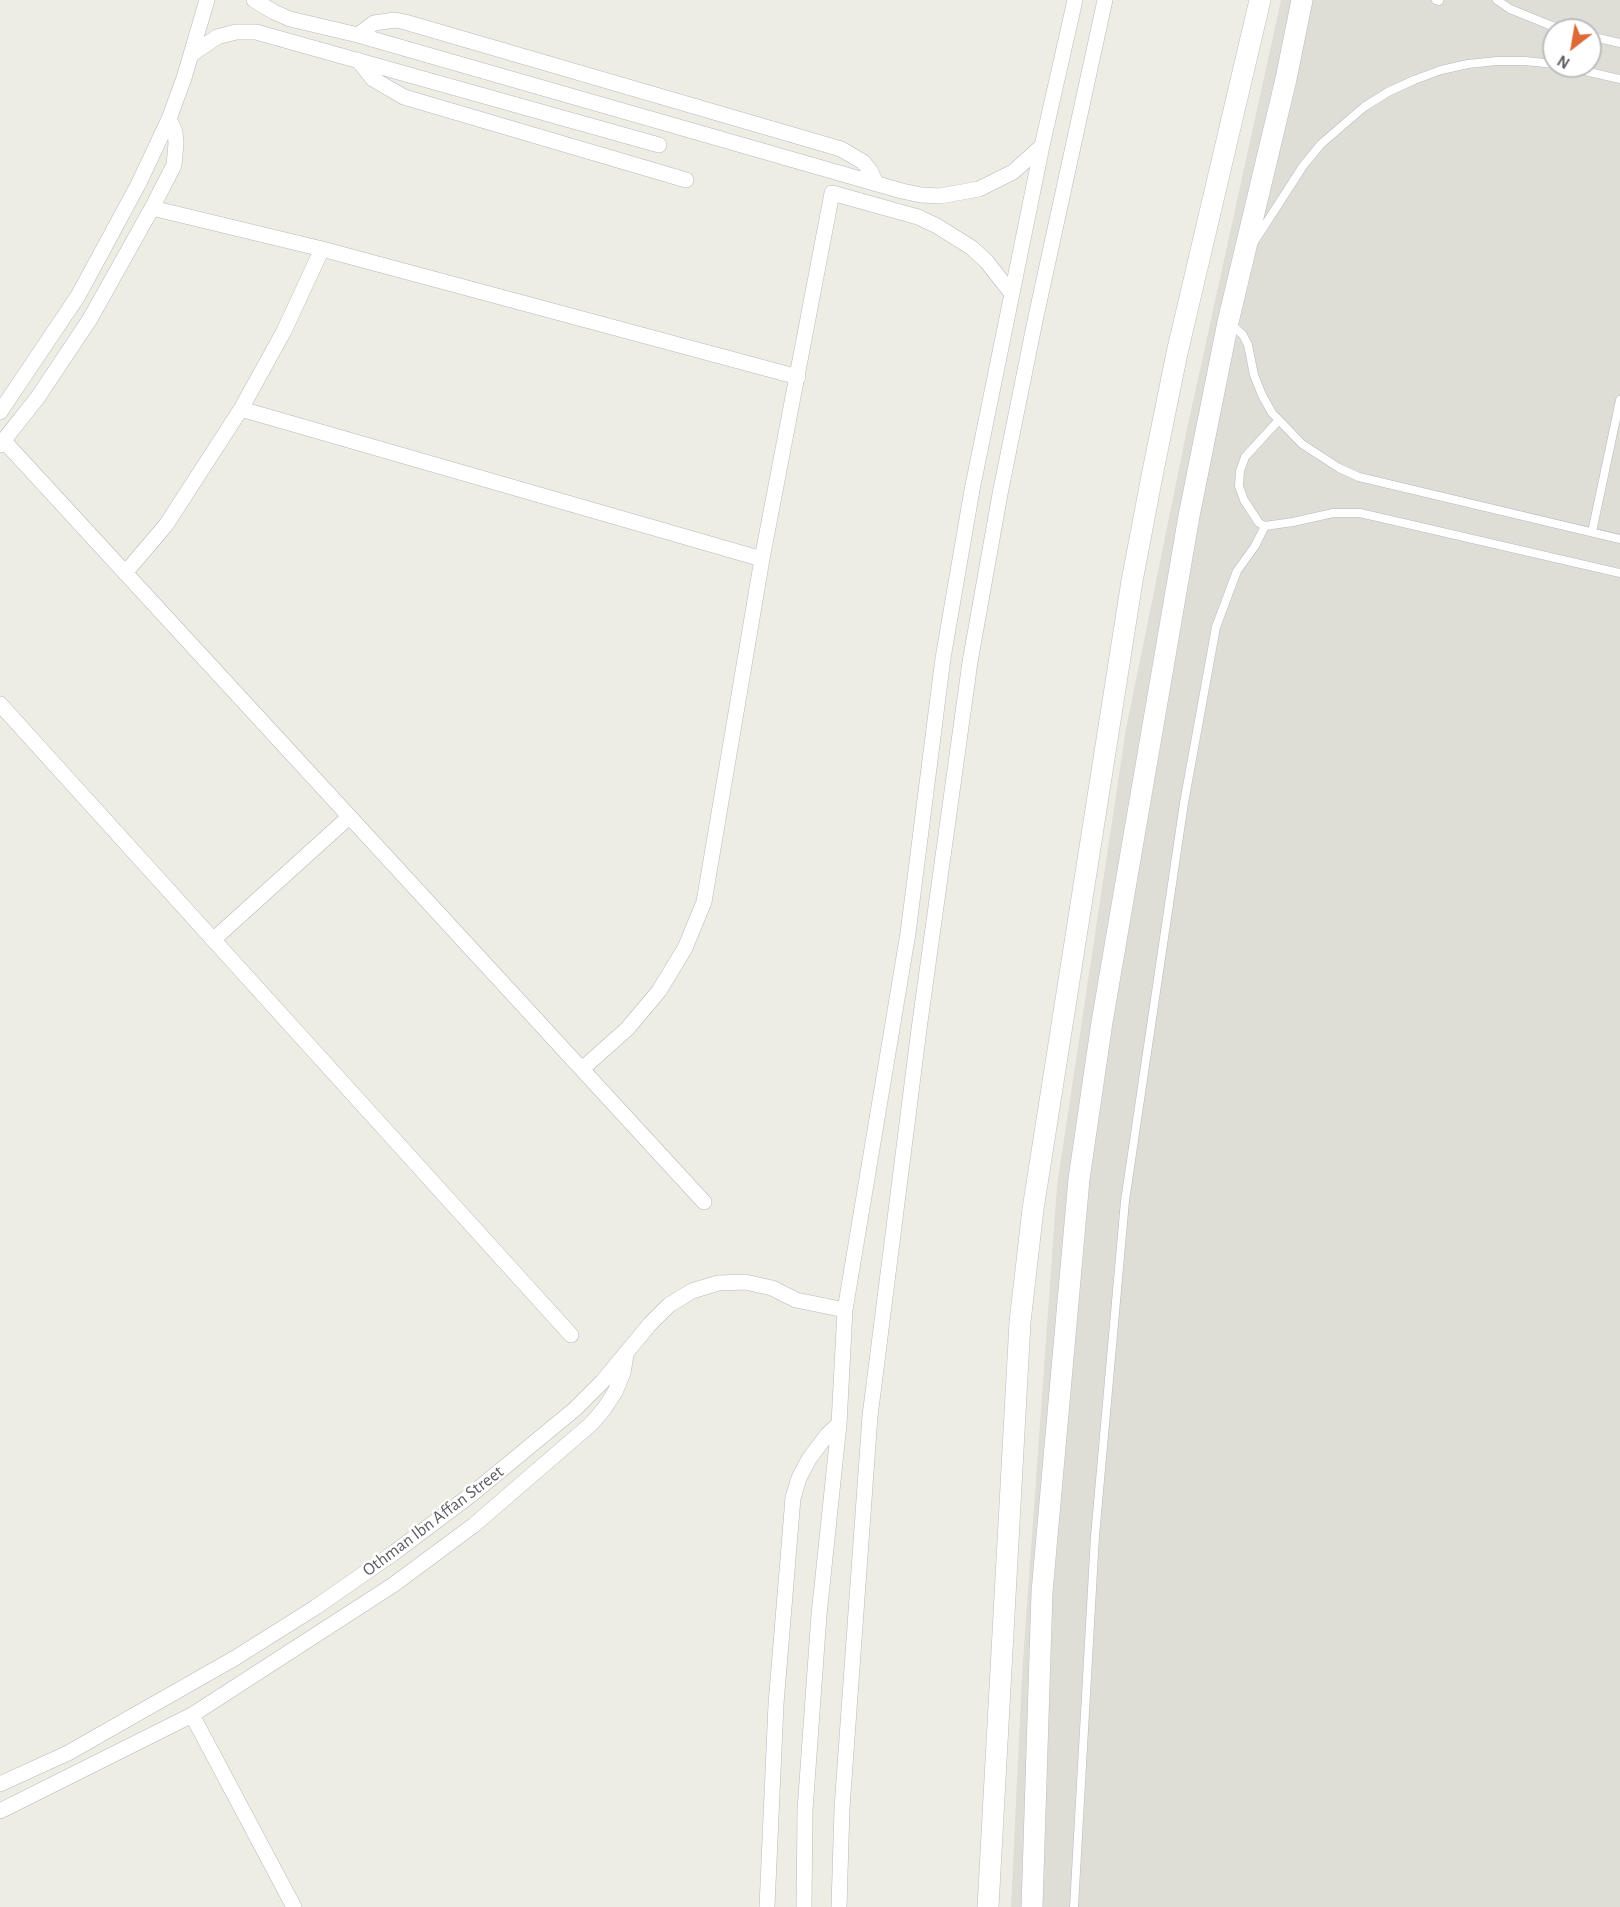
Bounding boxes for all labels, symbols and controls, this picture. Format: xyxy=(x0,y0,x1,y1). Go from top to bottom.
north arrow xyxy=(1542,18,1602,78)
text: N xyxy=(1555,52,1573,71)
street label: Othman Ibn Affan Street xyxy=(358,1461,508,1581)

